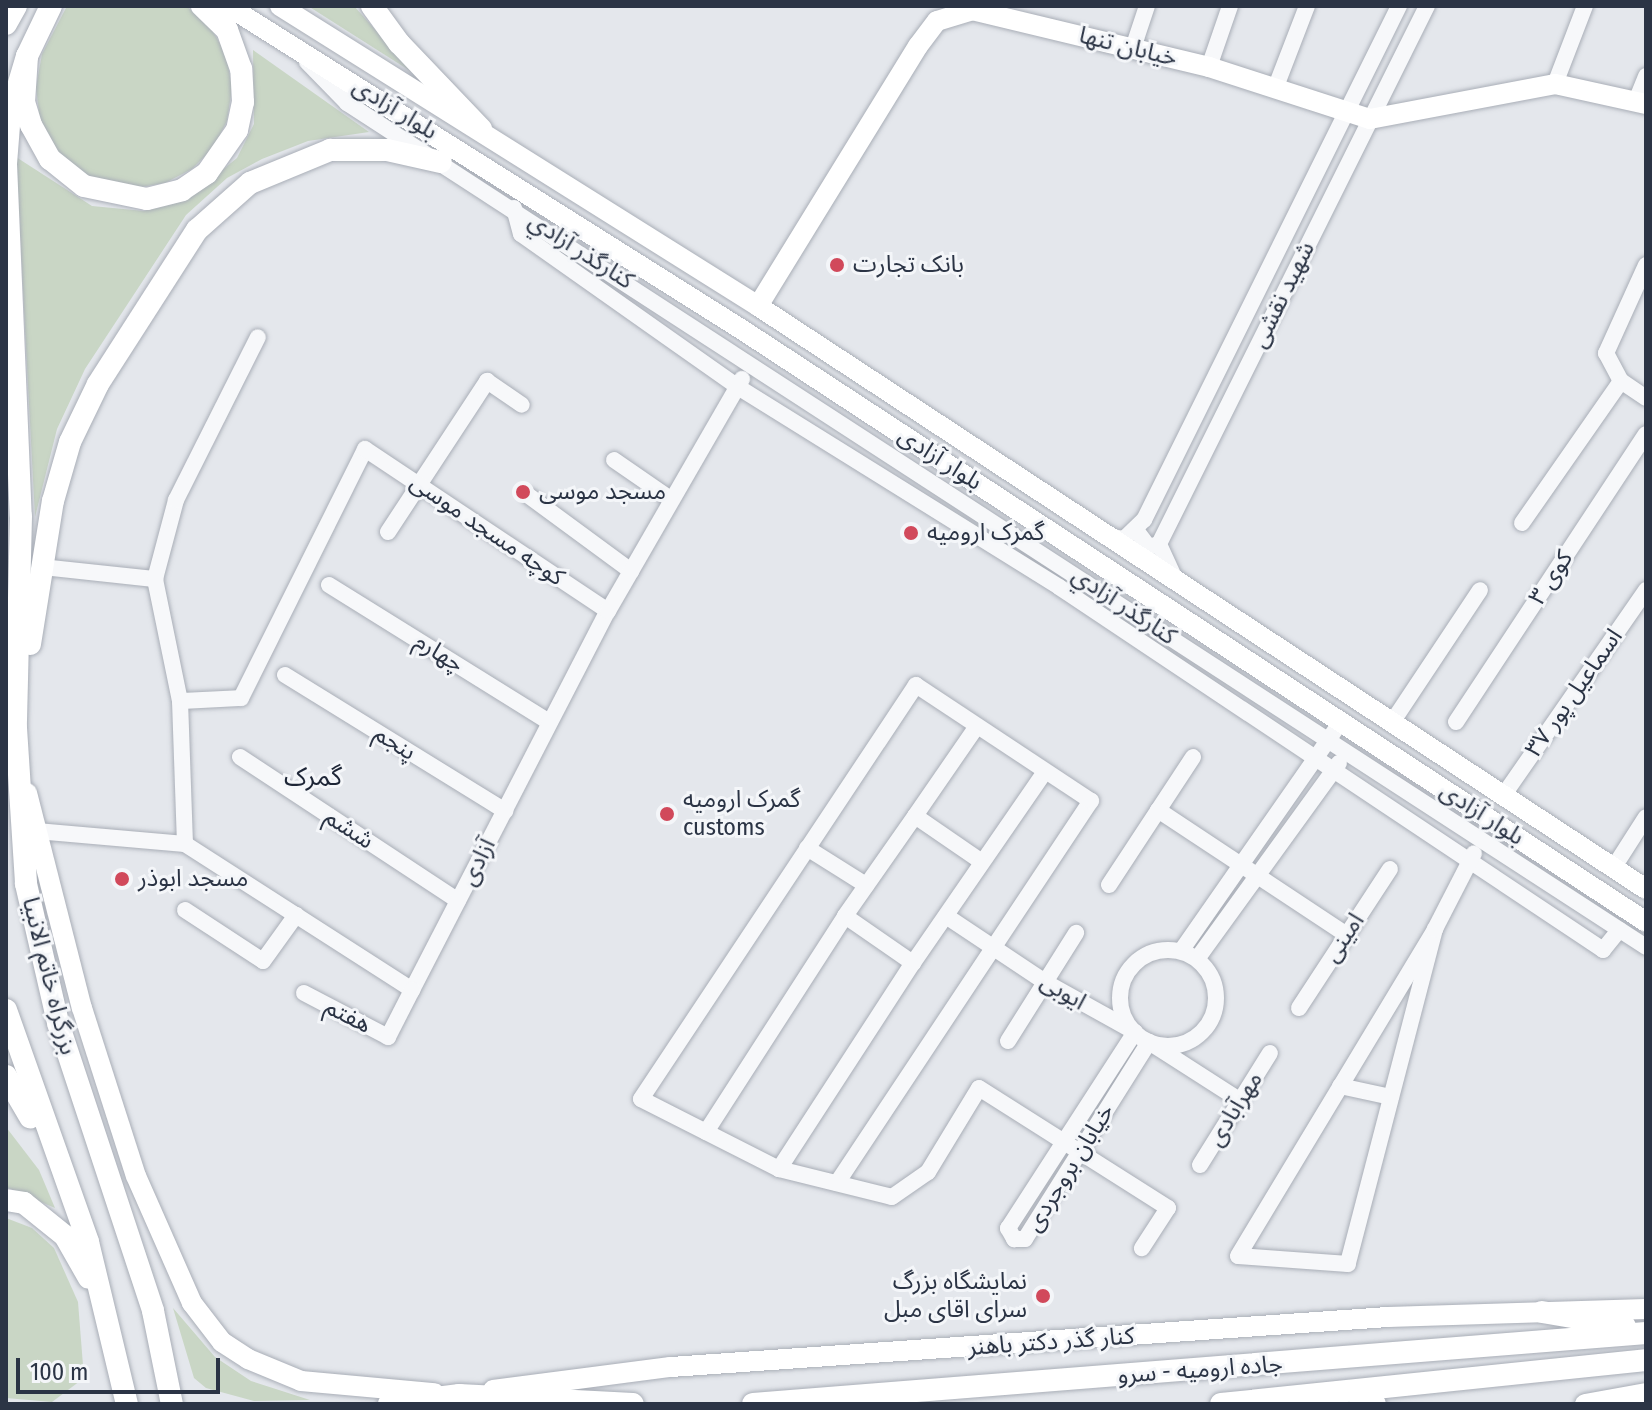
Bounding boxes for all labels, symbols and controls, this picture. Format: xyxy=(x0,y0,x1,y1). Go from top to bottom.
street label: خیابان تنها xyxy=(1076,21,1180,73)
street label: بلوار آزادی xyxy=(347,72,443,146)
street label: کنارگذر آزادي xyxy=(523,206,639,296)
street label: شهید نقشی xyxy=(1245,237,1321,353)
place label: بانک تجارت xyxy=(853,251,964,279)
marker: بانک تجارت xyxy=(828,256,846,274)
street label: بلوار آزادی xyxy=(893,421,987,497)
street label: کوچه مسجد موسی xyxy=(404,468,570,592)
place label: مسجد موسی xyxy=(539,478,666,506)
marker: مسجد موسی xyxy=(514,483,532,501)
place label: گمرک ارومیه xyxy=(927,519,1044,547)
marker: گمرک ارومیه xyxy=(902,524,920,542)
street label: کوی ۳ xyxy=(1523,545,1579,611)
street label: کنارگذر آزادي xyxy=(1066,561,1182,651)
street label: اسماعیل پور ۳۷ xyxy=(1519,623,1629,763)
street label: چهارم xyxy=(409,627,469,679)
street label: پنجم xyxy=(369,719,421,767)
district label: گمرک xyxy=(284,761,342,793)
street label: بلوار آزادی xyxy=(1435,776,1529,852)
place label: گمرک ارومیه customs xyxy=(683,786,800,842)
street label: ششم xyxy=(319,803,379,855)
marker: گمرک ارومیه customs xyxy=(658,805,676,823)
street label: آزادی xyxy=(454,834,502,890)
place label: مسجد ابوذر xyxy=(138,865,248,893)
marker: مسجد ابوذر xyxy=(113,870,131,888)
street label: بزرگراه خاتم الانبیا xyxy=(16,894,82,1058)
street label: امینی xyxy=(1317,908,1371,968)
street label: ایوبی xyxy=(1035,967,1091,1017)
street label: هفتم xyxy=(320,992,376,1040)
street label: مهرآبادی xyxy=(1201,1066,1269,1152)
street label: خیابان بروجردی xyxy=(1019,1099,1121,1237)
place label: نمایشگاه بزرگ سرای اقای مبل xyxy=(884,1268,1027,1324)
marker: نمایشگاه بزرگ سرای اقای مبل xyxy=(1034,1287,1052,1305)
street label: کنار گذر دکتر باهنر xyxy=(967,1322,1135,1362)
scale bar xyxy=(20,1342,224,1392)
street label: جاده ارومیه - سرو xyxy=(1116,1350,1284,1390)
text: 100 m xyxy=(30,1358,88,1386)

